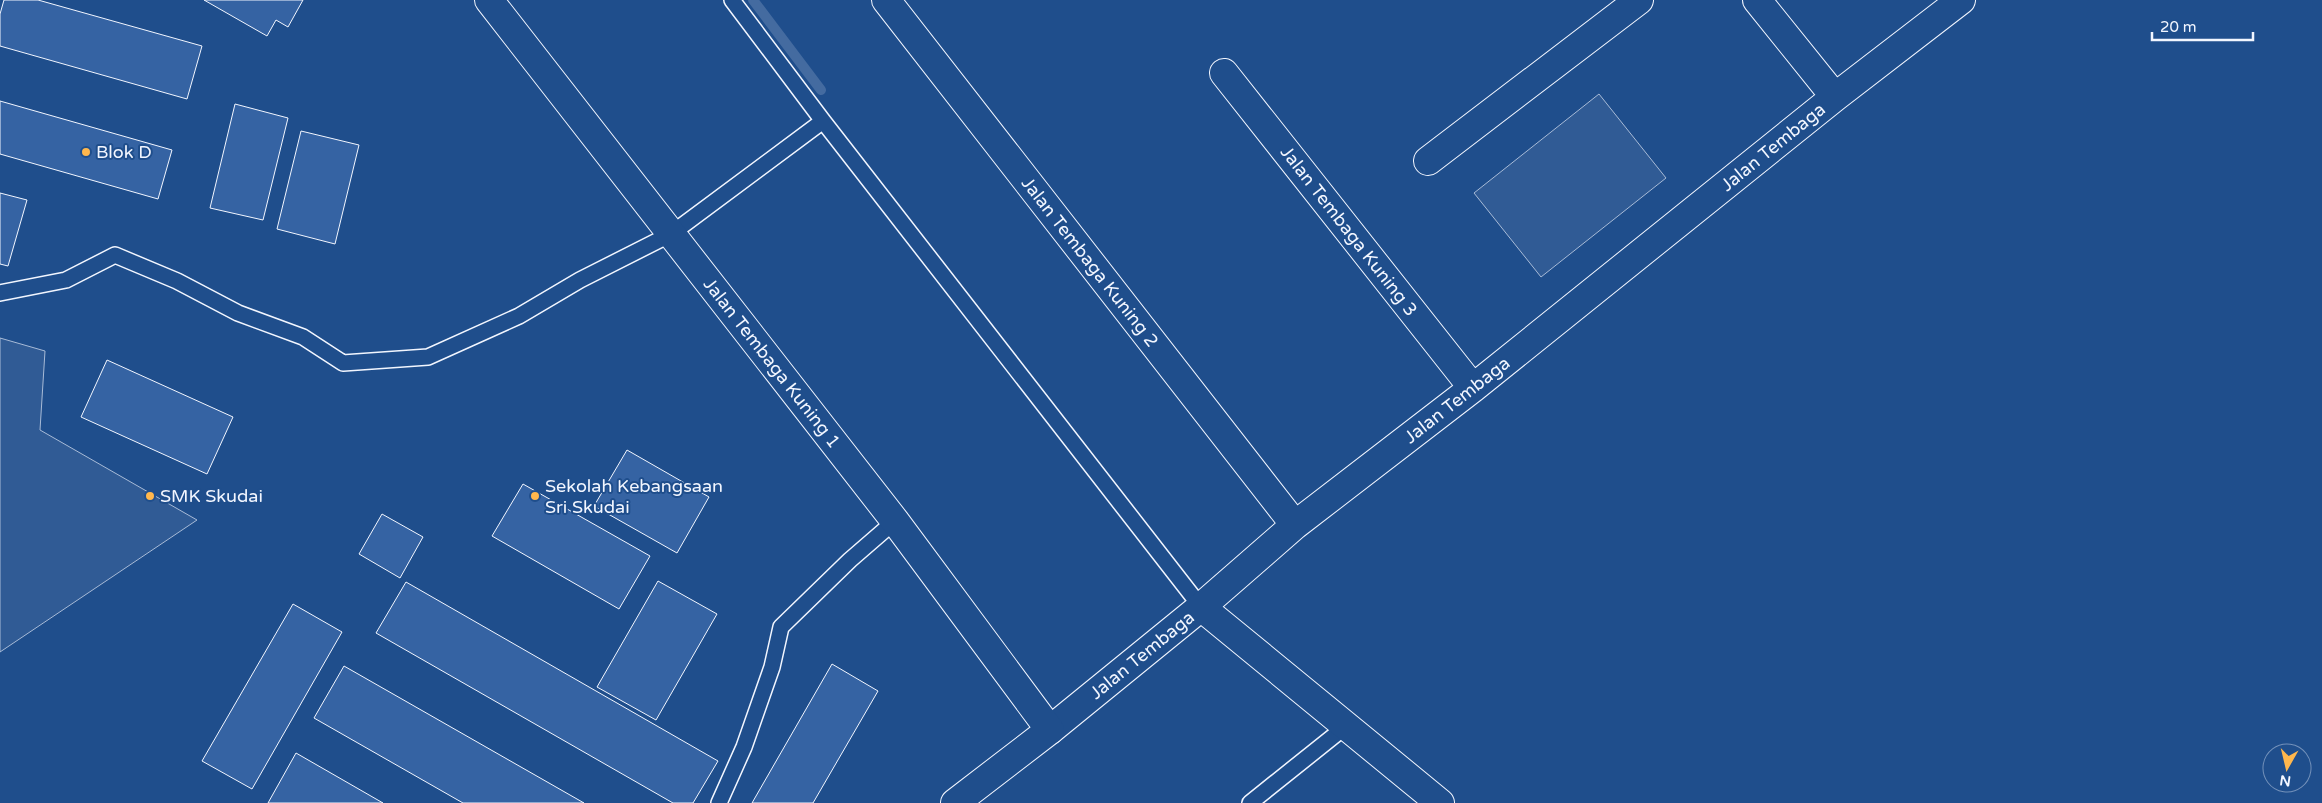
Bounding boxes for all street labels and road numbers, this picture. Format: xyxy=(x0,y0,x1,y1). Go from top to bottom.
street label: Jalan Tembaga xyxy=(1716,98,1830,196)
street label: Jalan Tembaga Kuning 3 xyxy=(1276,142,1422,320)
street label: Jalan Tembaga Kuning 2 xyxy=(1017,173,1163,351)
street label: Jalan Tembaga Kuning 1 xyxy=(699,274,845,452)
street label: Jalan Tembaga xyxy=(1400,352,1514,448)
street label: Jalan Tembaga xyxy=(1085,606,1199,704)

